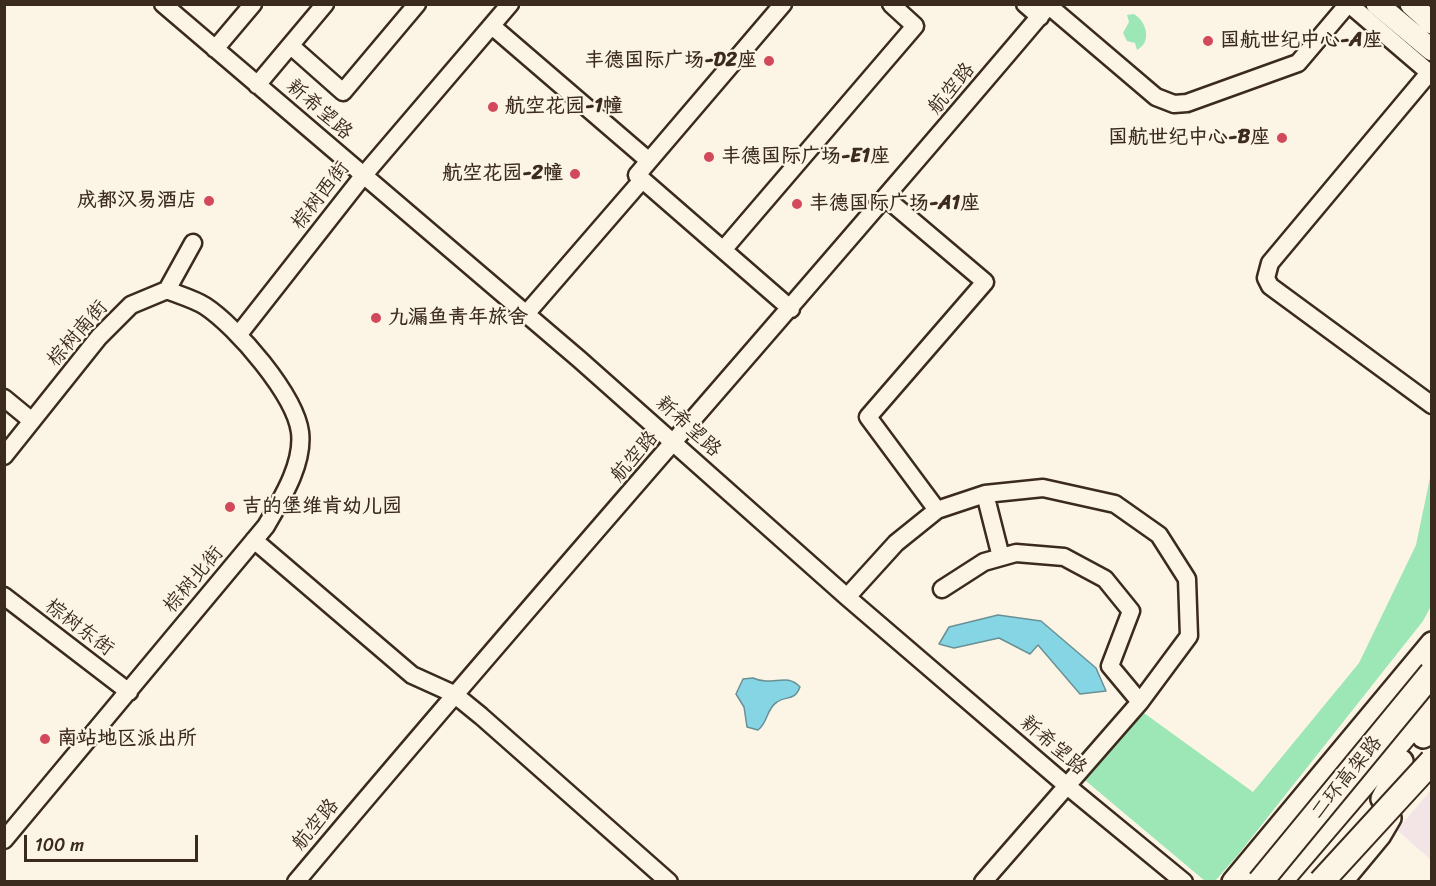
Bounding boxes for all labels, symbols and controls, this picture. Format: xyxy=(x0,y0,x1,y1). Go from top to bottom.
place label: 国航世纪中心-A座 xyxy=(1220,29,1382,53)
marker: 国航世纪中心-A座 xyxy=(1201,34,1215,48)
place label: 丰德国际广场-D2座 xyxy=(584,49,757,73)
marker: 丰德国际广场-D2座 xyxy=(762,54,776,68)
street label: 航空路 xyxy=(924,58,980,120)
street label: 新希望路 xyxy=(281,75,357,145)
place label: 航空花园-1幢 xyxy=(505,95,623,119)
marker: 航空花园-1幢 xyxy=(486,100,500,114)
place label: 国航世纪中心-B座 xyxy=(1108,126,1270,150)
marker: 国航世纪中心-B座 xyxy=(1275,131,1289,145)
place label: 丰德国际广场-E1座 xyxy=(721,145,890,169)
marker: 丰德国际广场-E1座 xyxy=(702,150,716,164)
street label: 棕树西街 xyxy=(287,157,355,235)
place label: 航空花园-2幢 xyxy=(442,162,563,186)
marker: 航空花园-2幢 xyxy=(568,167,582,181)
place label: 成都汉易酒店 xyxy=(77,189,197,213)
place label: 丰德国际广场-A1座 xyxy=(809,192,980,216)
marker: 成都汉易酒店 xyxy=(202,194,216,208)
marker: 丰德国际广场-A1座 xyxy=(790,197,804,211)
street label: 棕树南街 xyxy=(43,296,113,372)
place label: 九漏鱼青年旅舍 xyxy=(388,306,528,330)
marker: 九漏鱼青年旅舍 xyxy=(369,311,383,325)
street label: 新希望路 xyxy=(650,391,726,463)
street label: 航空路 xyxy=(606,426,664,488)
place label: 吉的堡维肯幼儿园 xyxy=(242,495,402,519)
marker: 吉的堡维肯幼儿园 xyxy=(223,500,237,514)
street label: 棕树北街 xyxy=(159,542,229,618)
street label: 棕树东街 xyxy=(40,594,118,662)
street label: 新希望路 xyxy=(1015,711,1091,781)
place label: 南站地区派出所 xyxy=(57,727,197,751)
marker: 南站地区派出所 xyxy=(38,732,52,746)
street label: 二环高架路 xyxy=(1306,732,1388,824)
street label: 航空路 xyxy=(288,794,344,856)
scale bar xyxy=(27,823,201,861)
text: 100 m xyxy=(35,829,84,861)

